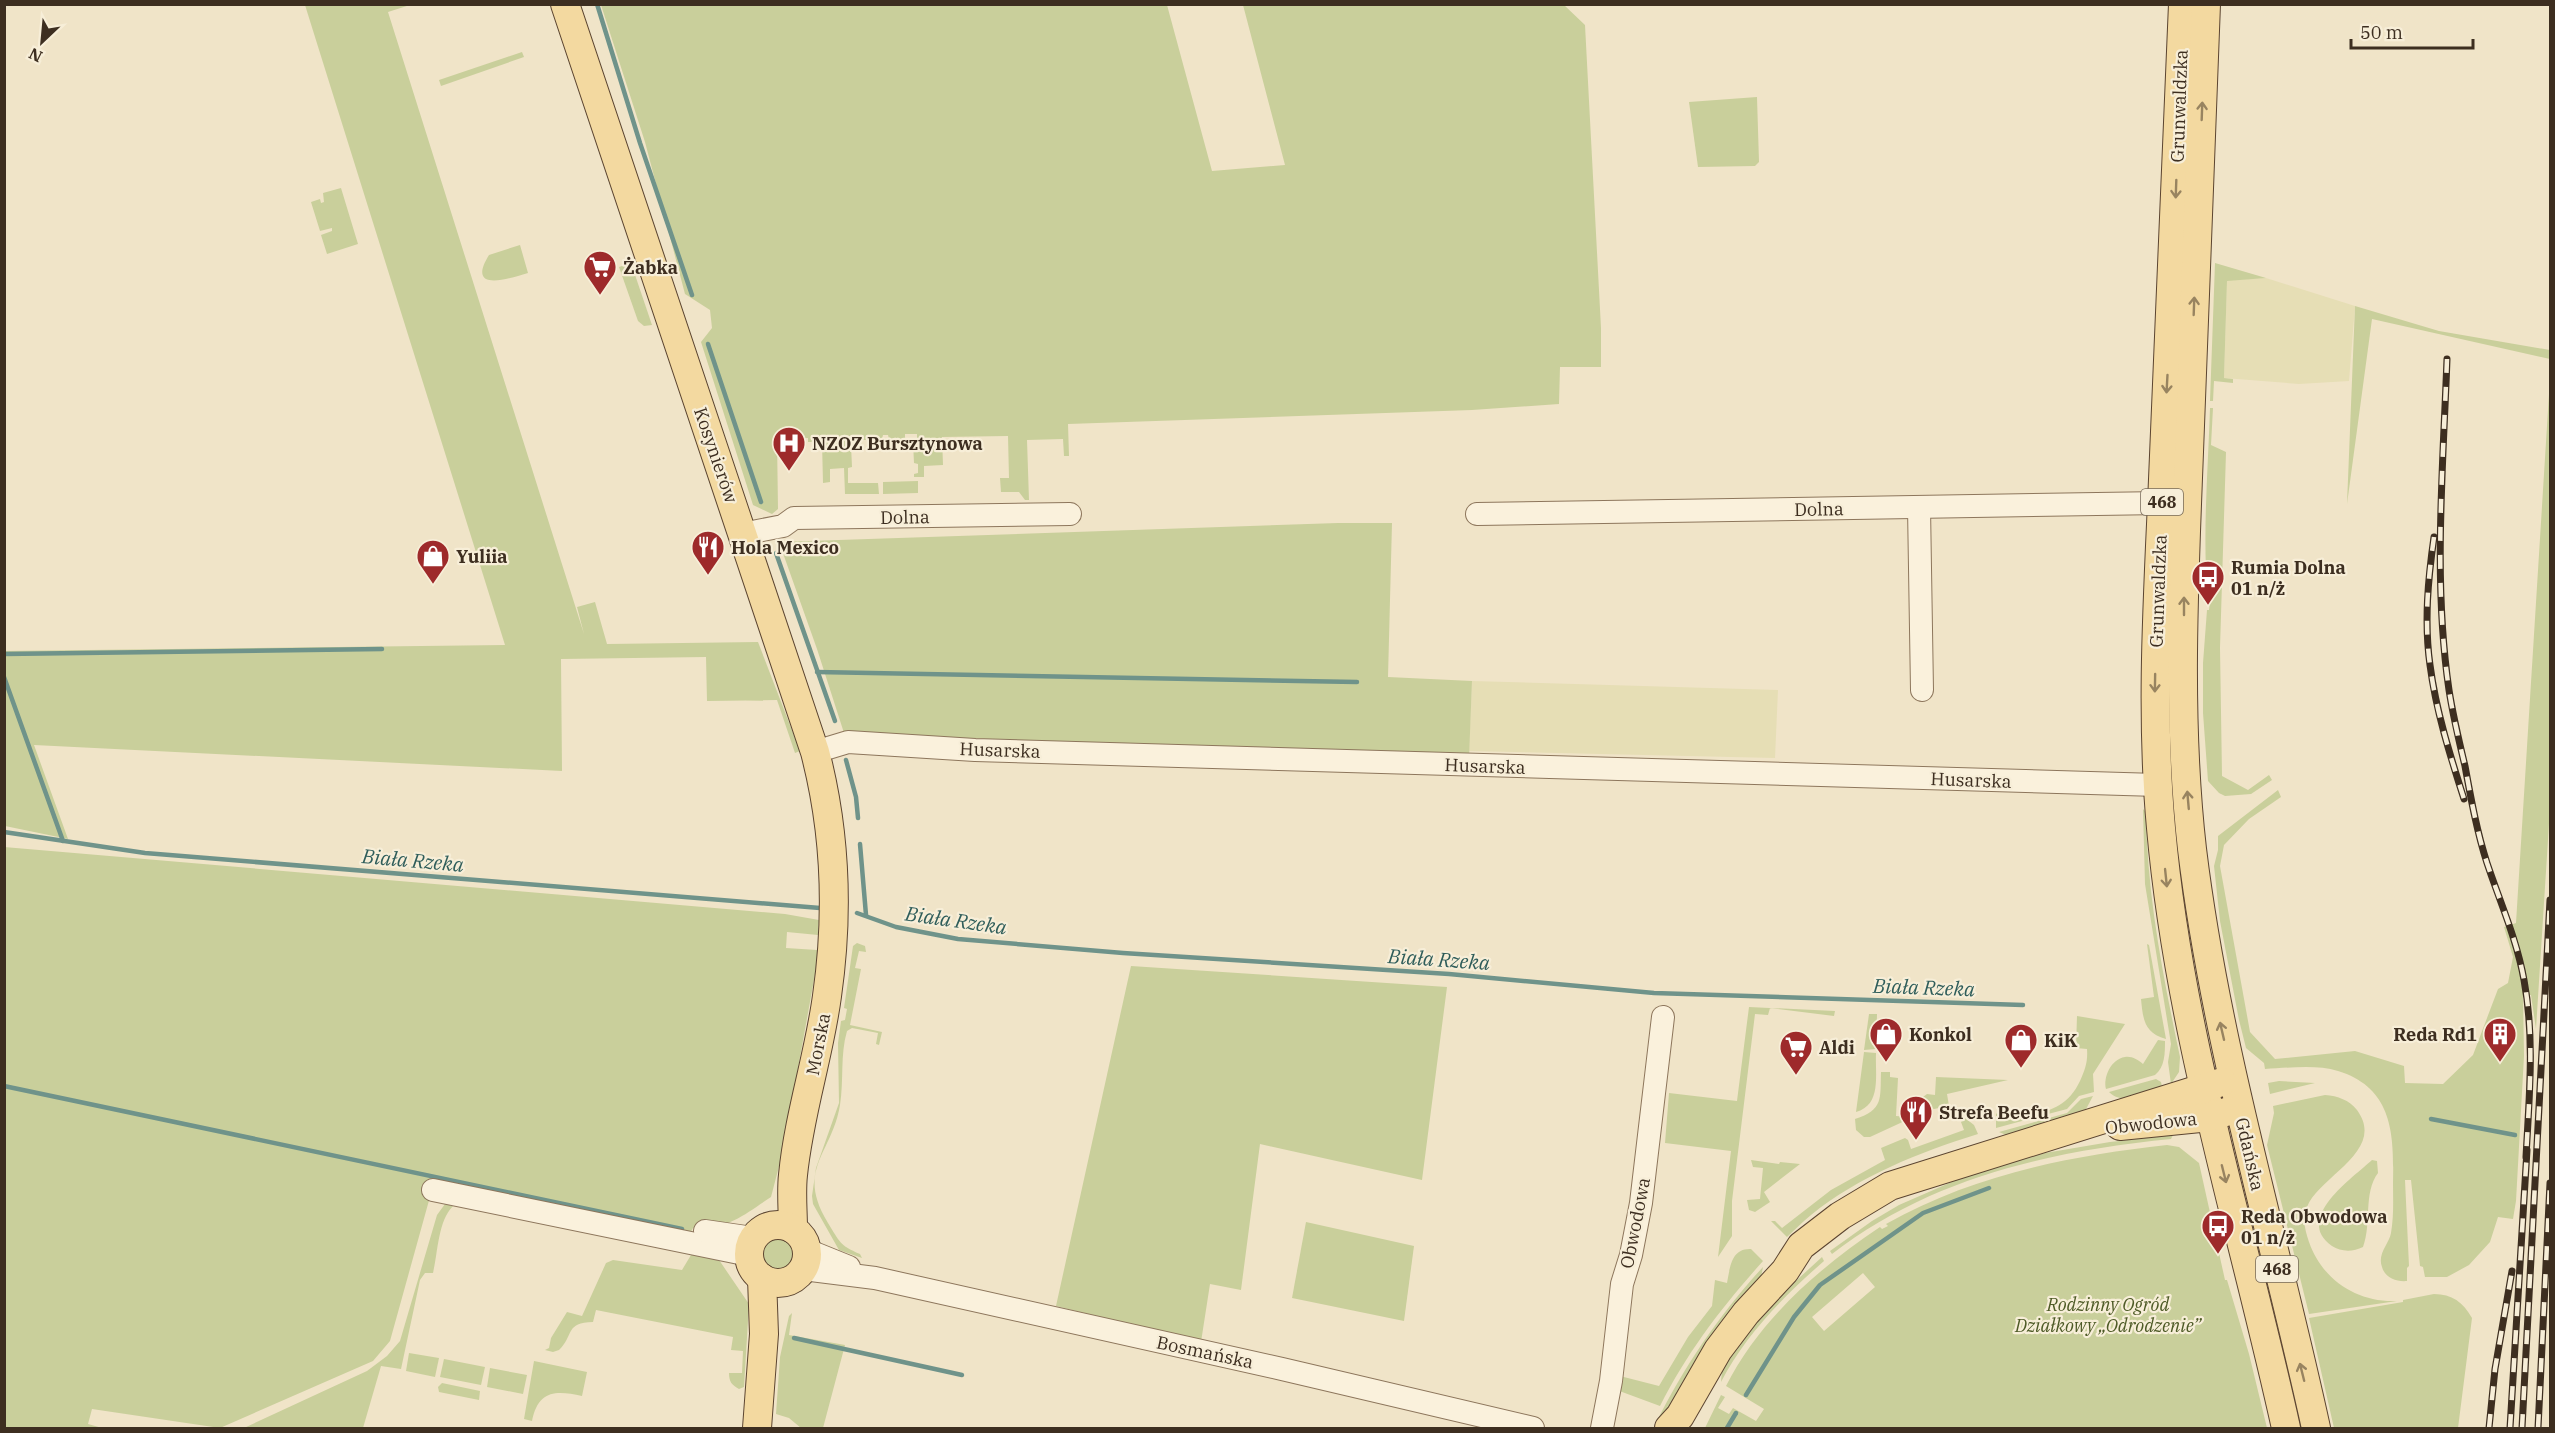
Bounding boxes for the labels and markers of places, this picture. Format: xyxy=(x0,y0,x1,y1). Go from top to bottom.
supermarket icon: Żabka xyxy=(582,249,618,296)
place label: Żabka xyxy=(623,256,678,279)
hospital icon: NZOZ Bursztynowa xyxy=(771,425,807,472)
place label: NZOZ Bursztynowa xyxy=(812,432,983,455)
restaurant icon: Hola Mexico xyxy=(690,529,726,576)
place label: Hola Mexico xyxy=(731,536,839,559)
shop icon: Yuliia xyxy=(415,538,451,585)
place label: Yuliia xyxy=(456,545,508,568)
place label: Rumia Dolna 01 n/ż xyxy=(2231,556,2346,600)
bus stop icon: Rumia Dolna 01 n/ż xyxy=(2190,559,2226,606)
shop icon: Konkol xyxy=(1868,1016,1904,1063)
building icon: Reda Rd1 xyxy=(2482,1016,2518,1063)
shop icon: KiK xyxy=(2003,1022,2039,1069)
place label: Konkol xyxy=(1909,1023,1972,1046)
place label: Reda Rd1 xyxy=(2393,1023,2477,1046)
supermarket icon: Aldi xyxy=(1778,1029,1814,1076)
place label: KiK xyxy=(2044,1029,2078,1052)
place label: Aldi xyxy=(1819,1036,1855,1059)
restaurant icon: Strefa Beefu xyxy=(1898,1094,1934,1141)
place label: Strefa Beefu xyxy=(1939,1101,2049,1124)
place label: Reda Obwodowa 01 n/ż xyxy=(2241,1205,2387,1249)
bus stop icon: Reda Obwodowa 01 n/ż xyxy=(2200,1208,2236,1255)

